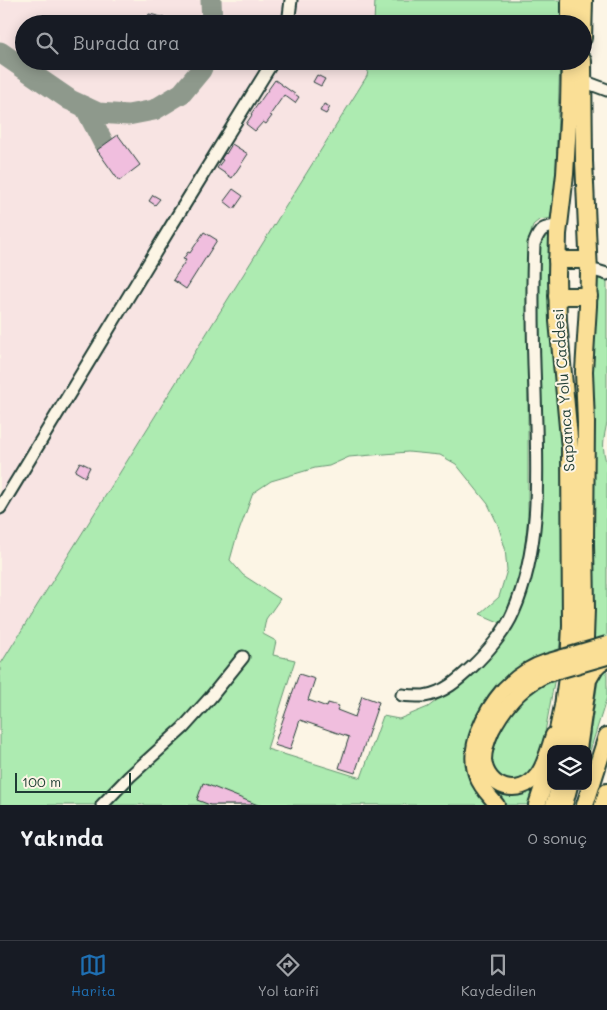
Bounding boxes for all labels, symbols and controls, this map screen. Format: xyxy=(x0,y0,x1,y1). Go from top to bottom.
search box xyxy=(15,15,592,70)
icon: search xyxy=(33,29,61,57)
text: Burada ara xyxy=(73,30,180,55)
street label: Sapanca Yolu Caddesi xyxy=(547,308,579,472)
map controls xyxy=(547,745,592,790)
button: layers xyxy=(547,745,592,790)
scale bar xyxy=(15,770,131,793)
text: 100 m xyxy=(22,772,61,791)
text: Yakında xyxy=(20,824,104,851)
text: 0 sonuç xyxy=(528,827,587,848)
tab: Harita xyxy=(71,951,116,1000)
tab: Yol tarifi xyxy=(258,951,319,1000)
tab: Kaydedilen xyxy=(461,951,536,1000)

